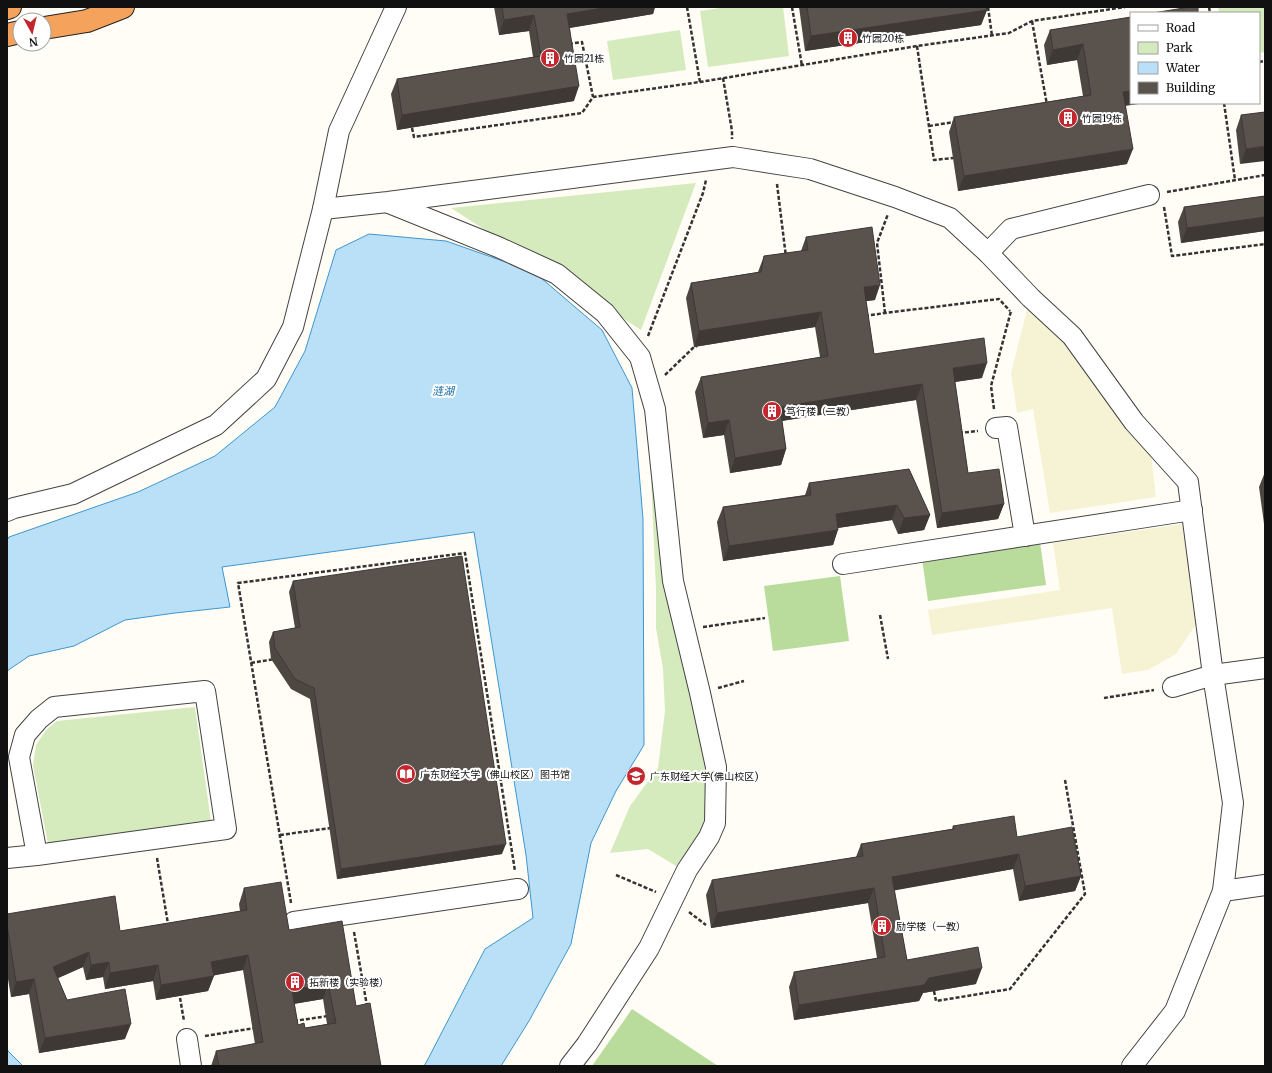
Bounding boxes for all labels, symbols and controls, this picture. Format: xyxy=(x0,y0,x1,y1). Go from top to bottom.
north arrow xyxy=(12,12,52,52)
legend xyxy=(1130,12,1260,104)
text: Road xyxy=(1166,20,1195,35)
building icon: 竹园20栋 xyxy=(837,27,859,49)
place label: 竹园20栋 xyxy=(862,32,904,45)
text: N xyxy=(28,34,39,49)
text: Park xyxy=(1166,40,1193,55)
building icon: 竹园21栋 xyxy=(539,47,561,69)
place label: 竹园21栋 xyxy=(564,52,604,65)
text: Water xyxy=(1165,60,1201,75)
text: Building xyxy=(1166,80,1216,95)
building icon: 竹园19栋 xyxy=(1057,107,1079,129)
place label: 竹园19栋 xyxy=(1082,112,1122,125)
water label: 涟湖 xyxy=(432,384,456,398)
building icon: 笃行楼（二教） xyxy=(761,400,783,422)
place label: 笃行楼（二教） xyxy=(786,405,856,418)
library icon: 广东财经大学（佛山校区）图书馆 xyxy=(395,763,417,785)
school or university icon: 广东财经大学(佛山校区) xyxy=(625,765,647,787)
place label: 广东财经大学（佛山校区）图书馆 xyxy=(420,768,570,781)
place label: 广东财经大学(佛山校区) xyxy=(650,770,759,783)
building icon: 励学楼（一教） xyxy=(871,915,893,937)
place label: 励学楼（一教） xyxy=(896,920,966,933)
building icon: 拓新楼（实验楼） xyxy=(284,971,306,993)
place label: 拓新楼（实验楼） xyxy=(309,976,389,989)

